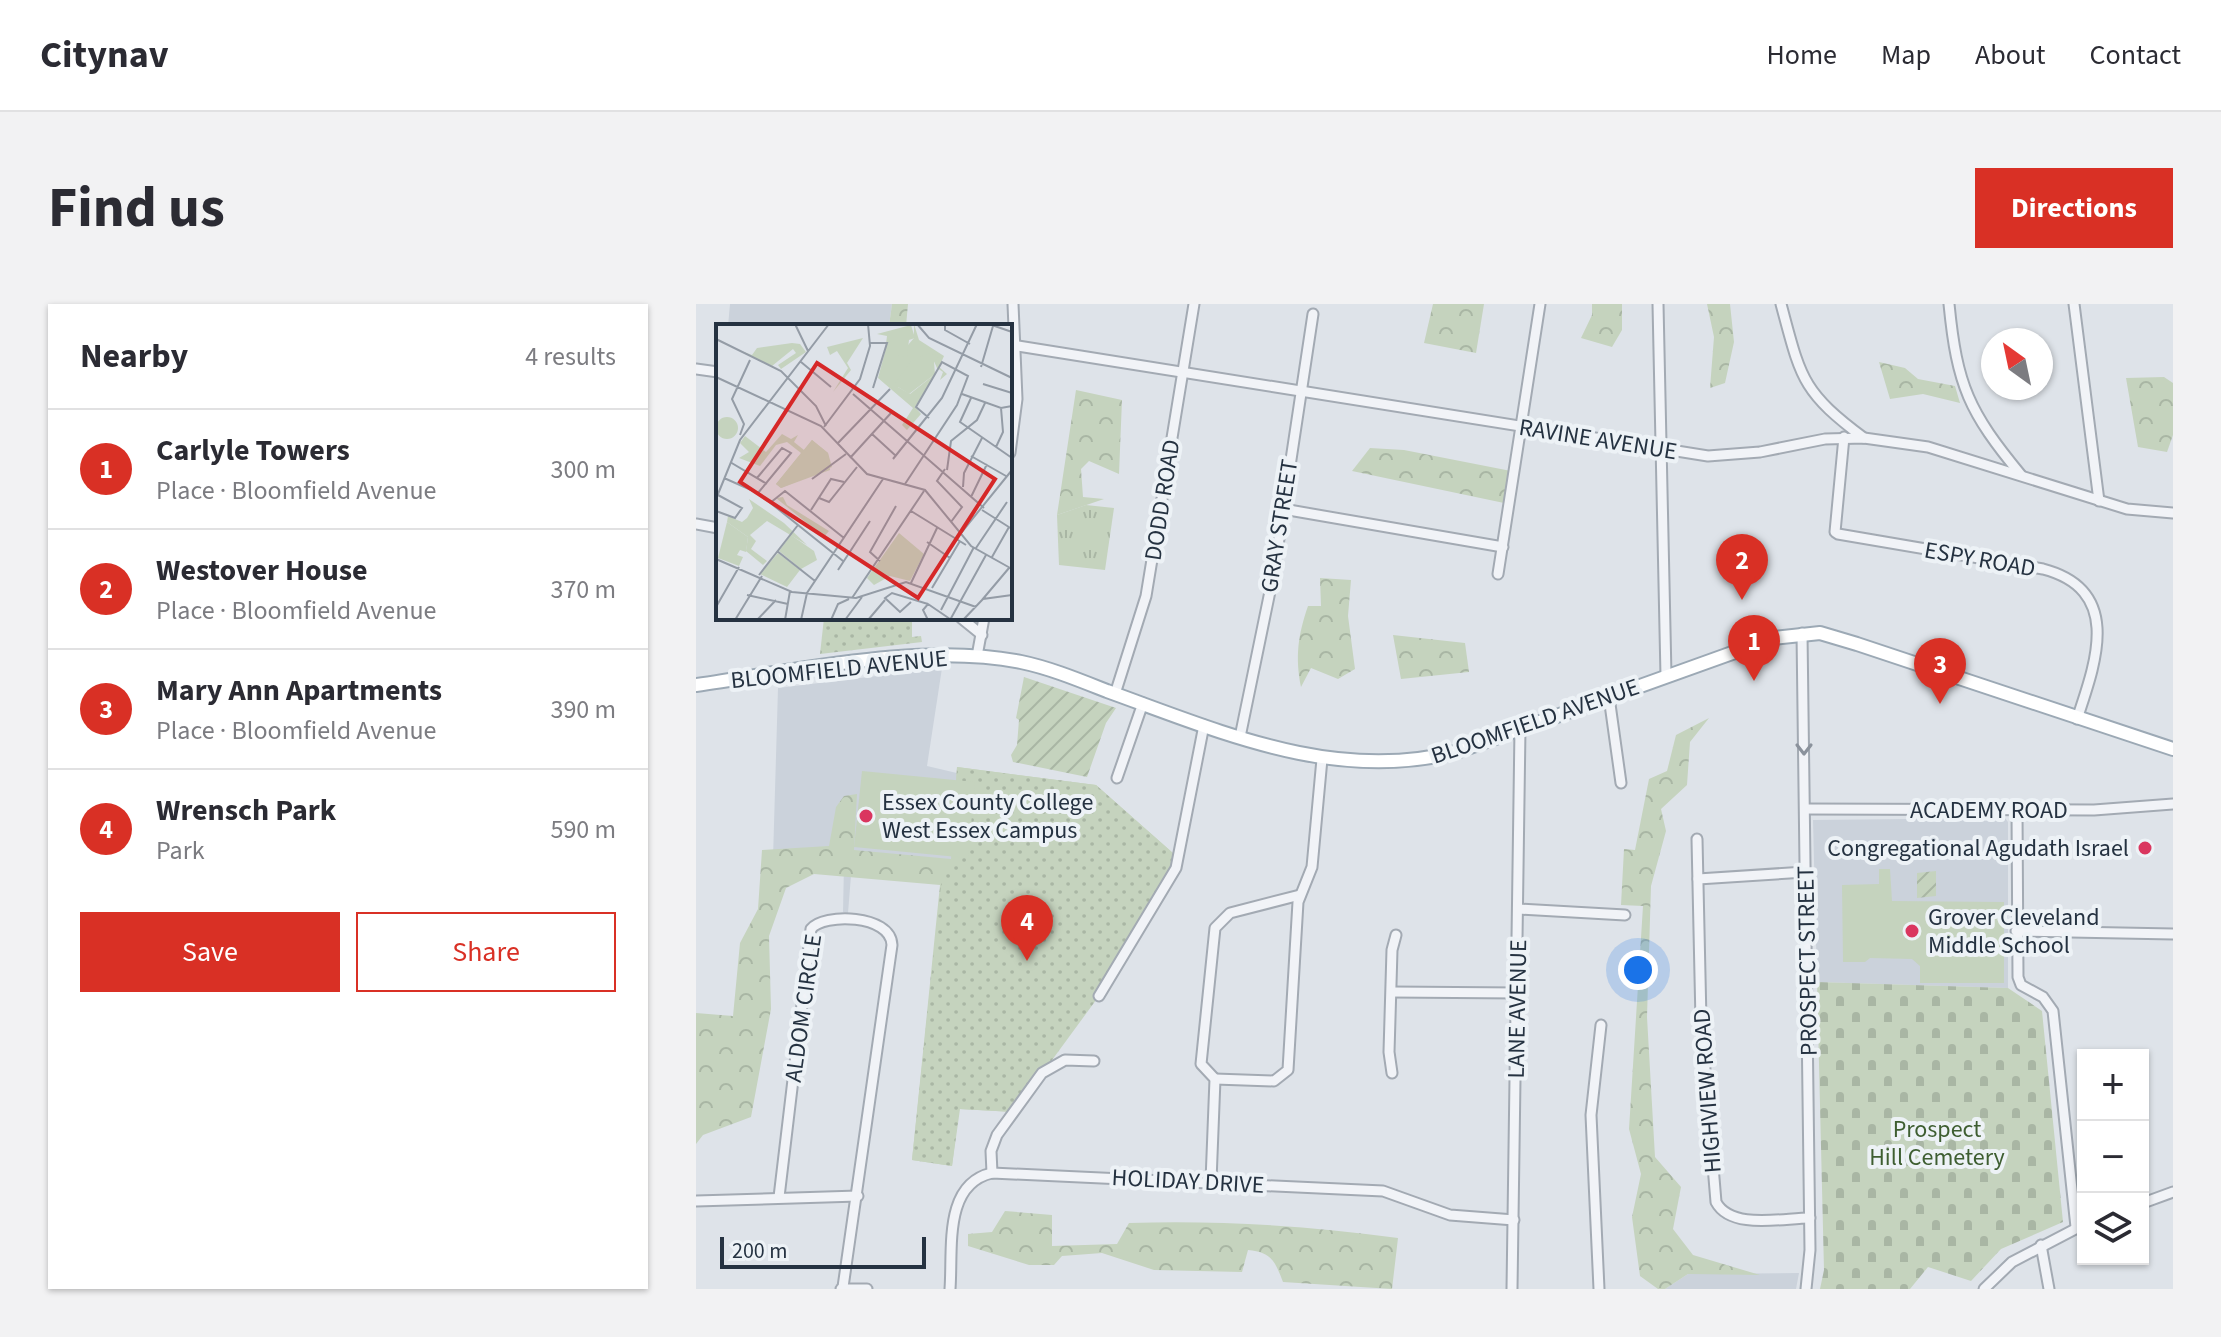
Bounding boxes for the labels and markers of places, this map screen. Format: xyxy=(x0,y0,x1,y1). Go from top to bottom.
pin: 2 xyxy=(1716,534,1768,600)
pin: 1 xyxy=(1728,615,1780,681)
pin: 3 xyxy=(1914,638,1966,704)
place label: Essex County College West Essex Campus xyxy=(882,785,1093,848)
marker: Essex County College West Essex Campus xyxy=(857,807,875,825)
place label: Congregational Agudath Israel xyxy=(1827,831,2129,866)
marker: Congregational Agudath Israel xyxy=(2136,839,2154,857)
pin: 4 xyxy=(1001,895,1053,961)
place label: Grover Cleveland Middle School xyxy=(1928,900,2100,963)
marker: Grover Cleveland Middle School xyxy=(1903,922,1921,940)

